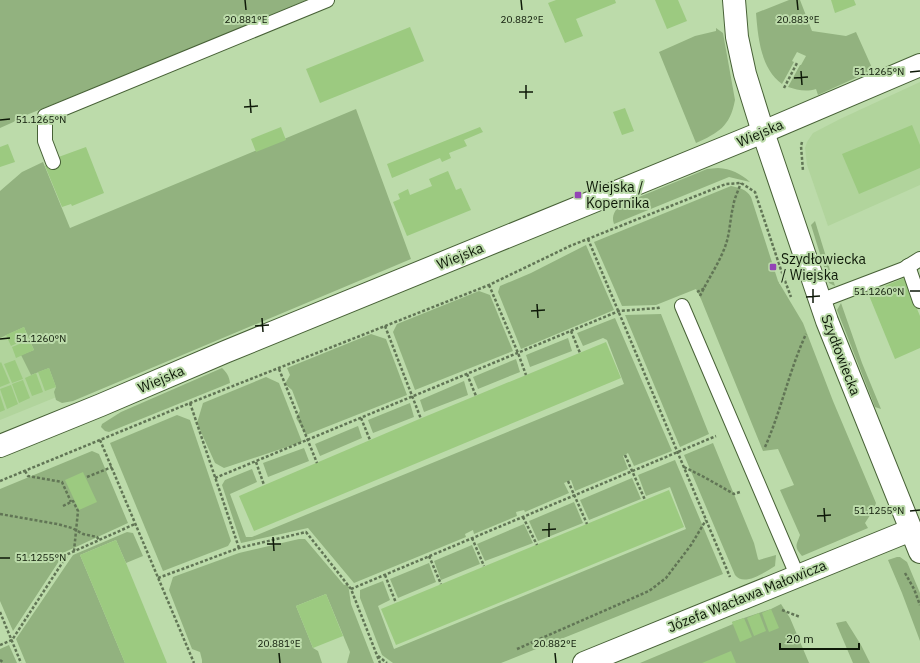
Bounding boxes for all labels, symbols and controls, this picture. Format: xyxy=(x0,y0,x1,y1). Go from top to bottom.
text: 20.881°E xyxy=(224,13,268,26)
text: 20.882°E xyxy=(500,13,544,26)
text: 20.883°E xyxy=(776,13,820,26)
text: 51.1265°N xyxy=(854,65,904,78)
text: 51.1265°N xyxy=(16,113,66,126)
street label: Wiejska xyxy=(734,115,786,151)
place label: Wiejska / Kopernika xyxy=(586,178,650,212)
marker: Wiejska / Kopernika xyxy=(573,190,583,200)
street label: Wiejska xyxy=(434,238,486,273)
place label: Szydłowiecka / Wiejska xyxy=(781,250,867,284)
marker: Szydłowiecka / Wiejska xyxy=(768,262,778,272)
text: 51.1260°N xyxy=(854,285,904,298)
street label: Szydłowiecka xyxy=(817,312,865,398)
text: 51.1260°N xyxy=(16,332,66,345)
street label: Wiejska xyxy=(135,361,187,397)
text: 51.1255°N xyxy=(854,504,904,517)
text: 51.1255°N xyxy=(16,551,66,564)
street label: Józefa Wacława Małowicza xyxy=(665,556,829,636)
scale bar xyxy=(780,625,859,651)
text: 20 m xyxy=(786,631,814,646)
text: 20.881°E xyxy=(257,637,301,650)
text: 20.882°E xyxy=(533,637,577,650)

